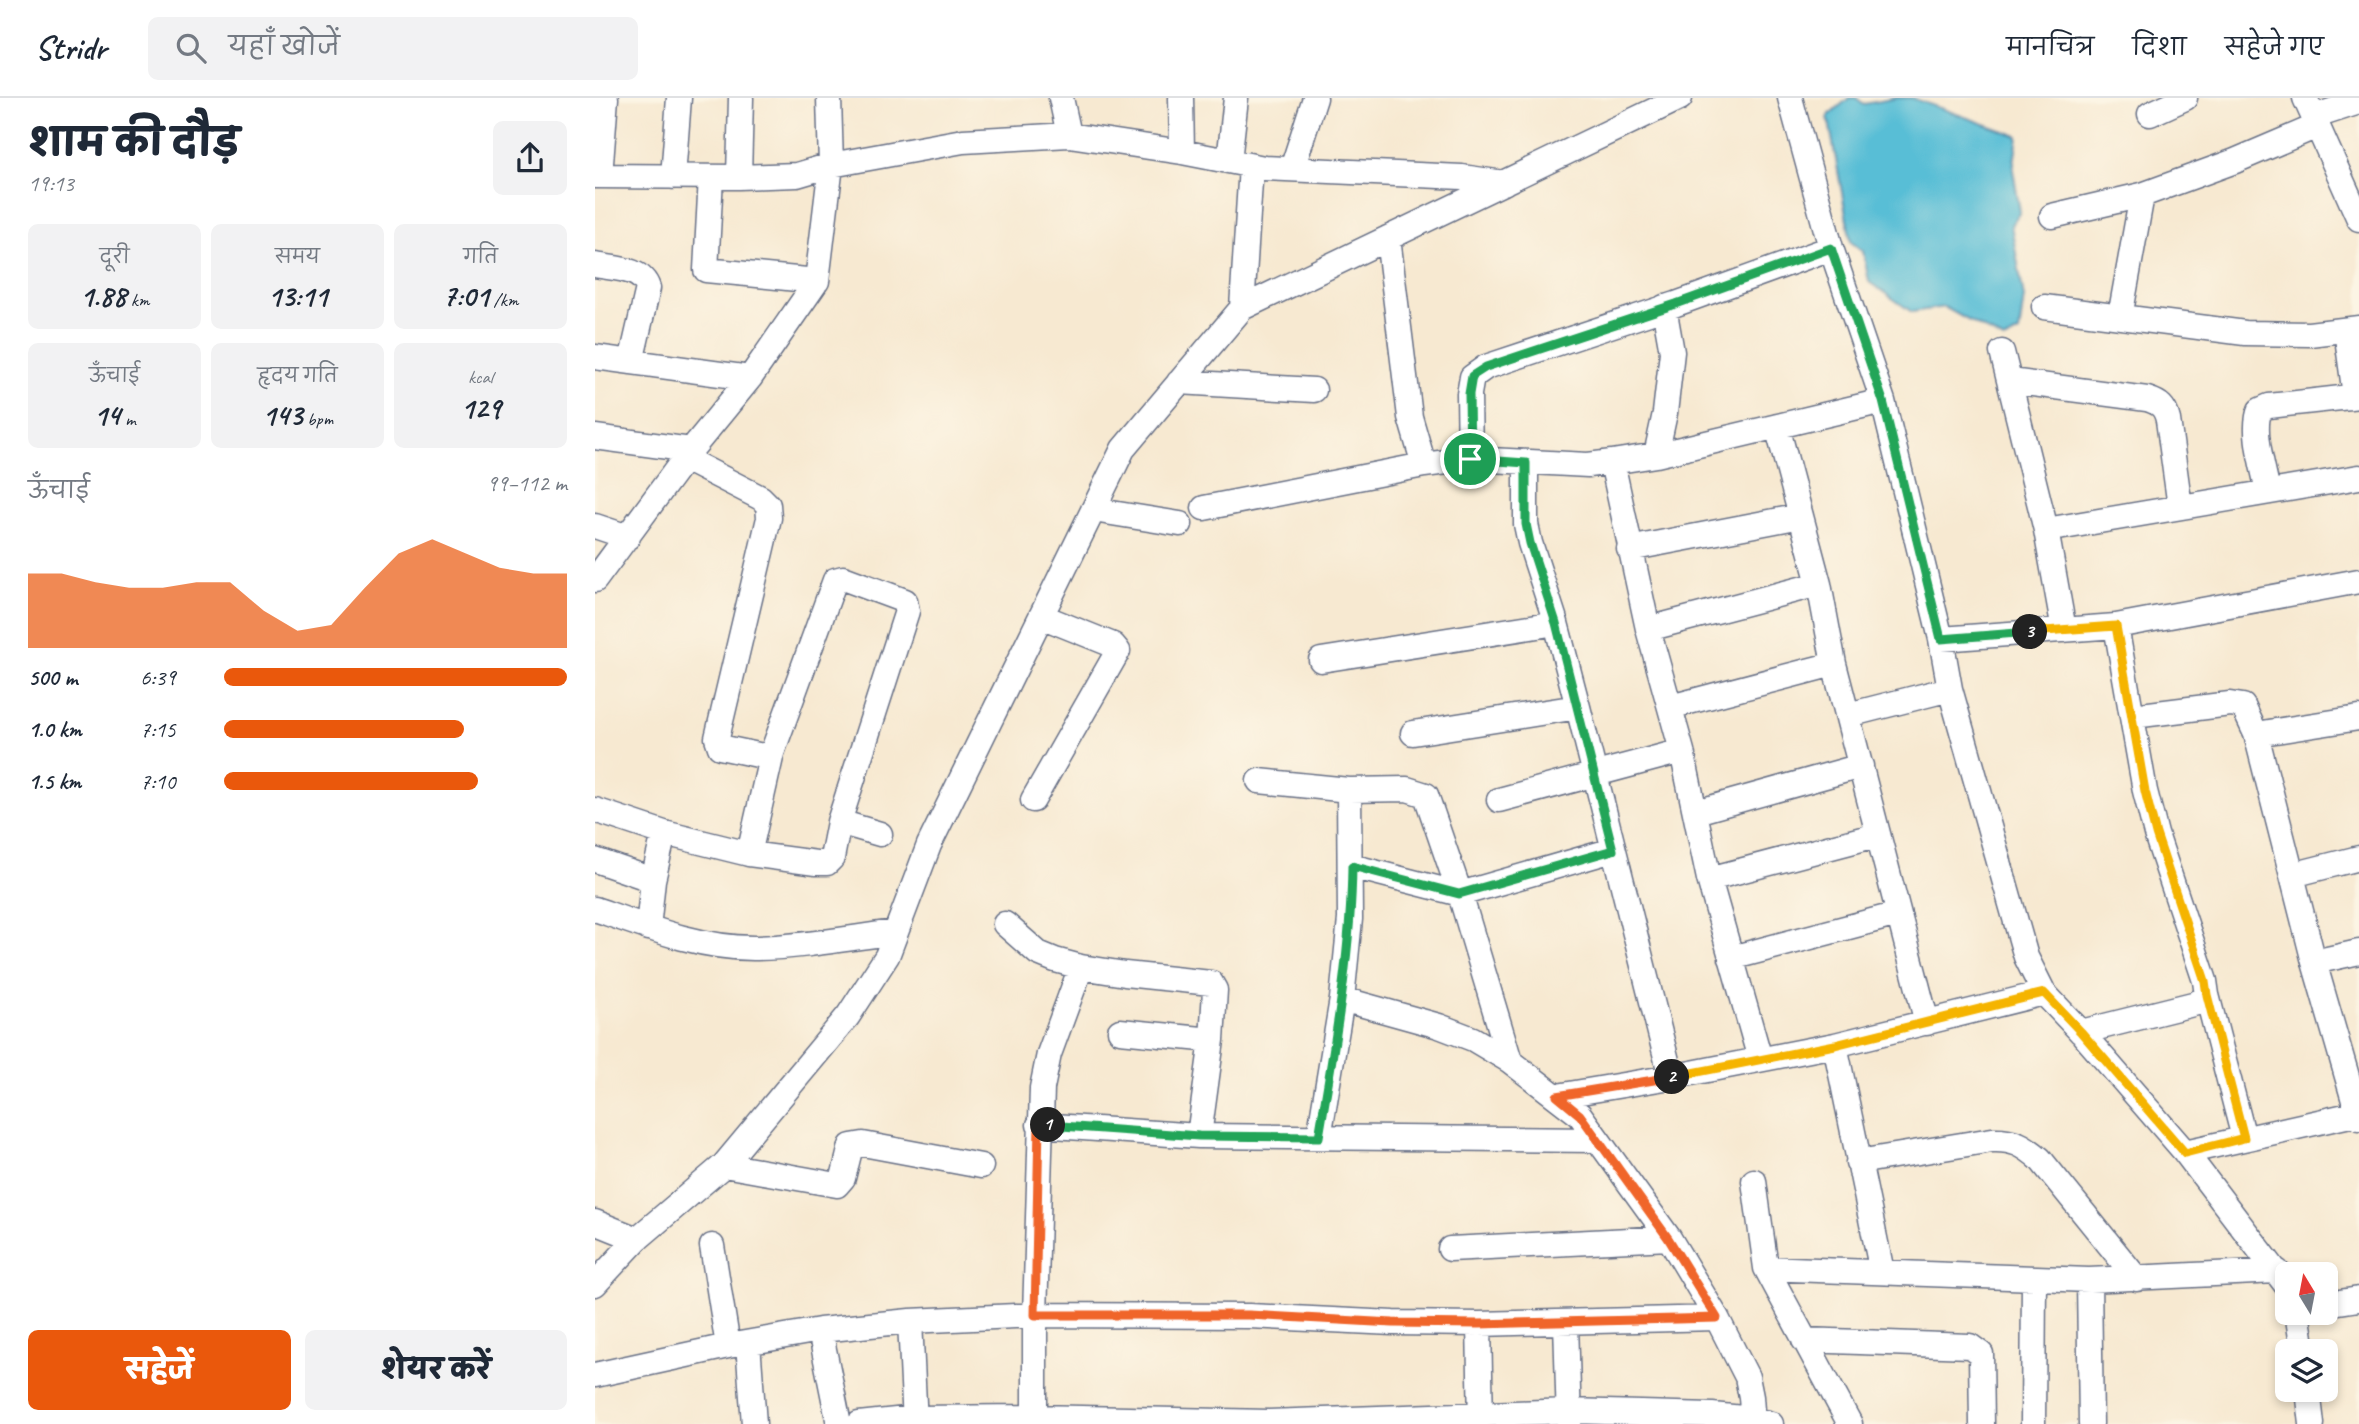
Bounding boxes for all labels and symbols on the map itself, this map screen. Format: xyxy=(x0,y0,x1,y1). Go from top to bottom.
pin xyxy=(1440,429,1500,489)
pin: 3 xyxy=(2013,614,2047,650)
pin: 2 xyxy=(1655,1060,1689,1094)
pin: 1 xyxy=(1030,1108,1065,1142)
north arrow xyxy=(2275,1262,2338,1325)

